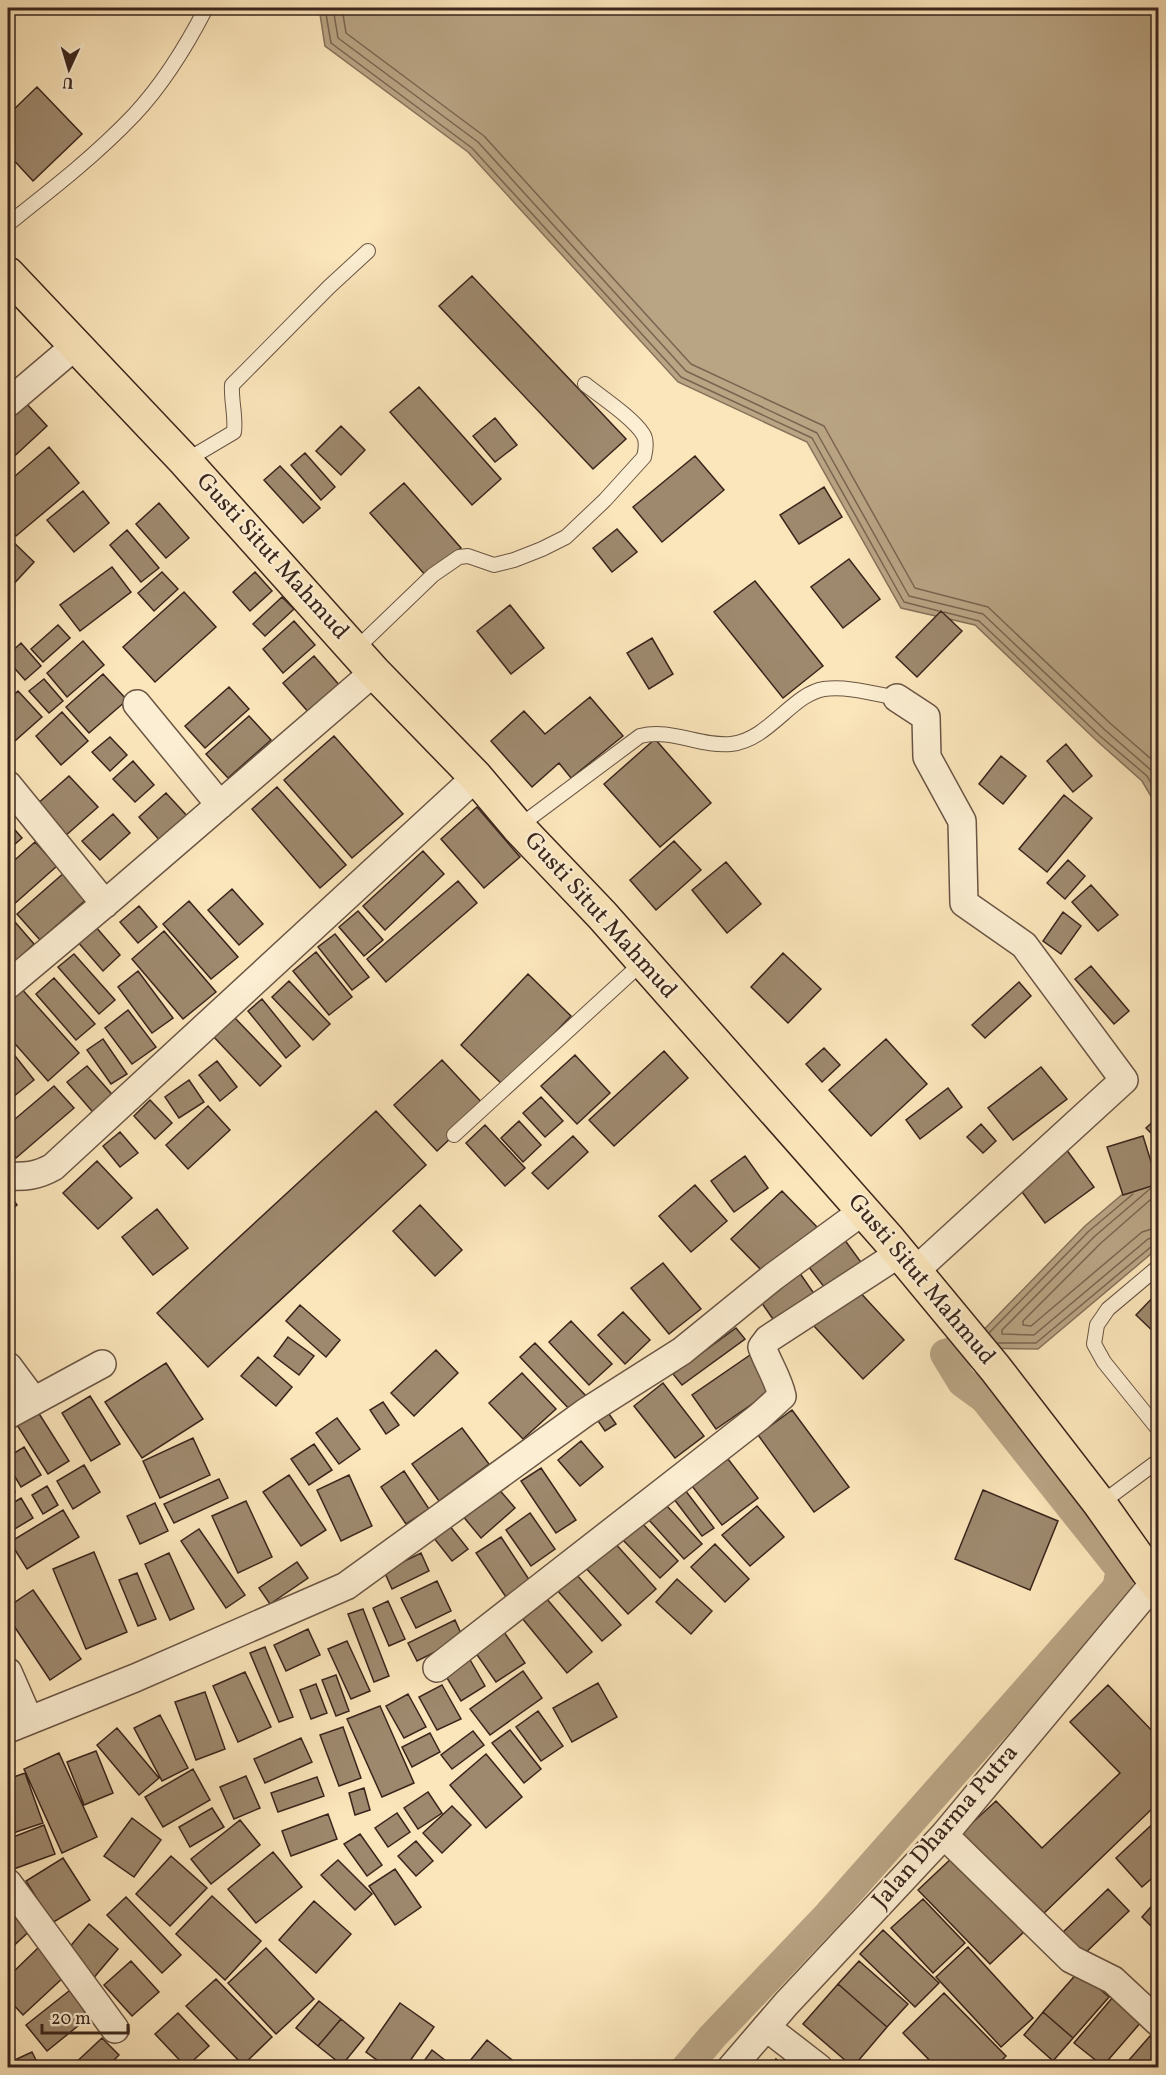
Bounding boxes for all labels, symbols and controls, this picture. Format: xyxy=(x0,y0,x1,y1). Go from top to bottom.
north arrow xyxy=(39,39,99,99)
text: U xyxy=(62,71,74,93)
street label: Gusti Situt Mahmud xyxy=(188,466,356,648)
street label: Gusti Situt Mahmud xyxy=(516,825,684,1007)
street label: Gusti Situt Mahmud xyxy=(839,1187,1003,1373)
street label: Jalan Dharma Putra xyxy=(865,1737,1027,1917)
scale bar xyxy=(42,1997,128,2035)
text: 20 m xyxy=(51,2007,91,2032)

